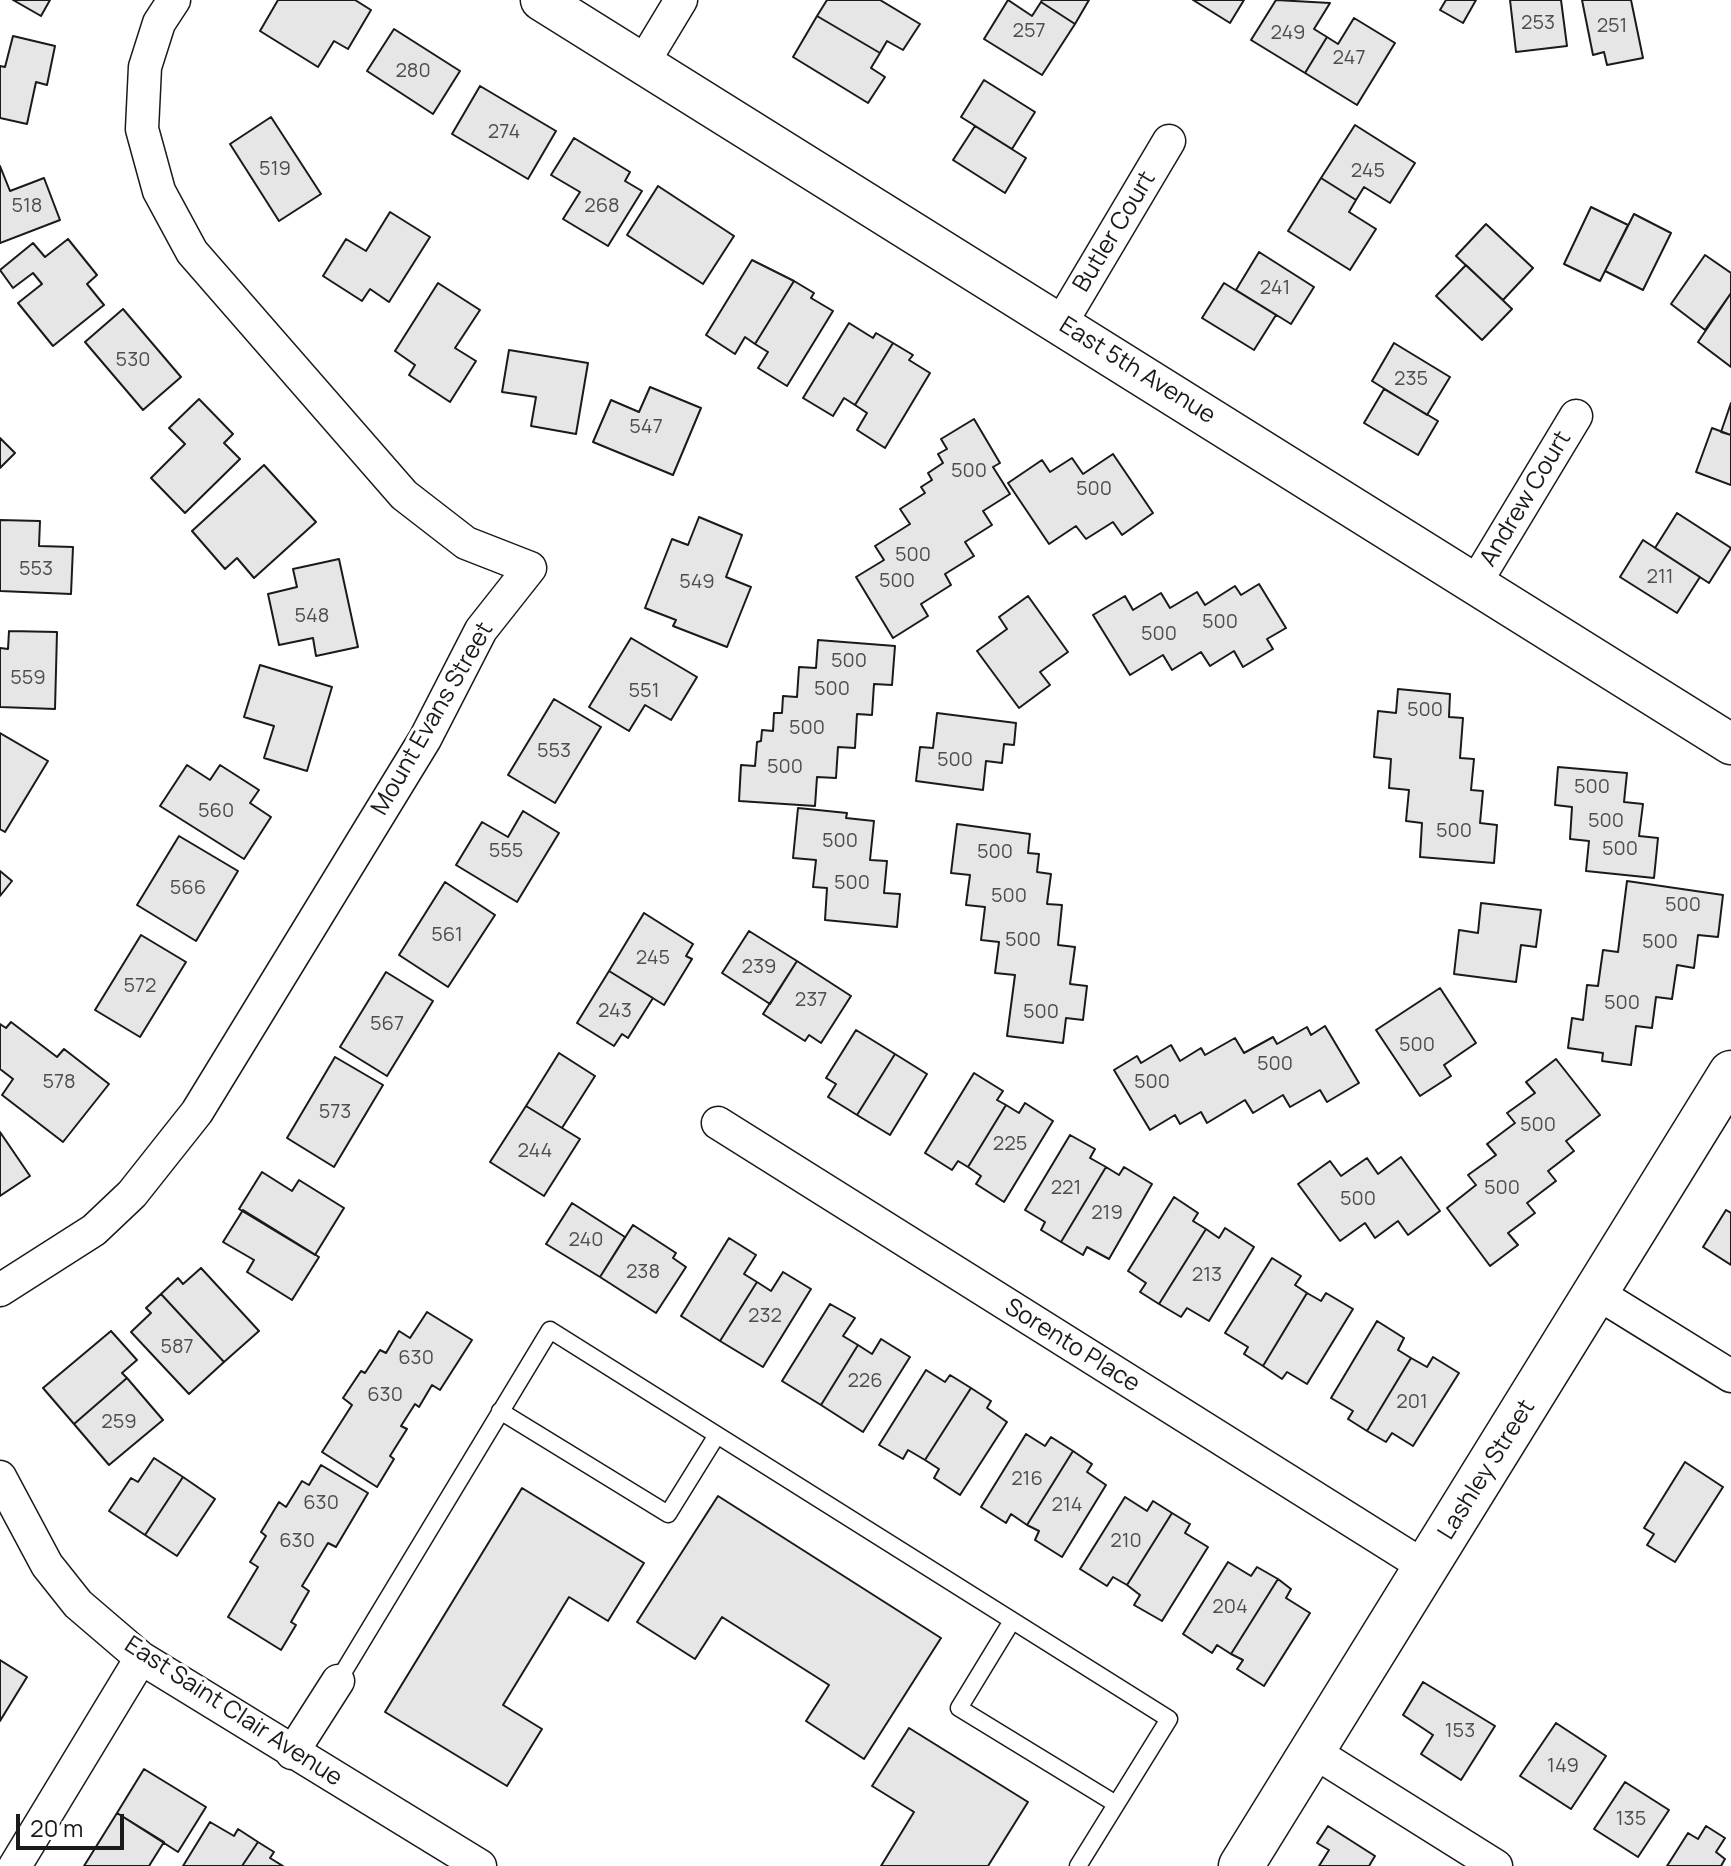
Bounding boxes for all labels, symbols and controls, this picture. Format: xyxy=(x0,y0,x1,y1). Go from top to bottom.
house number: 253 xyxy=(1521,11,1555,35)
house number: 251 xyxy=(1597,14,1627,38)
house number: 257 xyxy=(1013,19,1045,43)
house number: 249 xyxy=(1271,21,1305,45)
house number: 247 xyxy=(1333,46,1365,70)
house number: 280 xyxy=(395,59,431,83)
house number: 274 xyxy=(488,120,520,144)
house number: 519 xyxy=(259,157,291,181)
house number: 245 xyxy=(1351,159,1385,183)
street label: Butler Court xyxy=(1068,166,1162,298)
house number: 518 xyxy=(12,194,42,218)
house number: 268 xyxy=(584,194,620,218)
house number: 241 xyxy=(1260,276,1290,300)
street label: East 5th Avenue xyxy=(1054,311,1220,431)
house number: 530 xyxy=(116,348,150,372)
house number: 235 xyxy=(1394,367,1428,391)
house number: 547 xyxy=(629,415,663,439)
street label: Andrew Court xyxy=(1474,426,1578,572)
house number: 500 xyxy=(951,459,987,483)
house number: 500 xyxy=(1076,477,1112,501)
house number: 500 xyxy=(895,543,931,567)
house number: 553 xyxy=(19,557,53,581)
house number: 211 xyxy=(1647,565,1673,589)
house number: 500 xyxy=(879,569,915,593)
house number: 549 xyxy=(679,570,715,594)
house number: 548 xyxy=(295,604,329,628)
house number: 500 xyxy=(1202,610,1238,634)
street label: Mount Evans Street xyxy=(366,617,500,821)
house number: 500 xyxy=(1141,622,1177,646)
house number: 500 xyxy=(831,649,867,673)
house number: 559 xyxy=(10,666,46,690)
house number: 500 xyxy=(814,677,850,701)
house number: 551 xyxy=(629,679,659,703)
house number: 500 xyxy=(1407,698,1443,722)
house number: 500 xyxy=(789,716,825,740)
house number: 553 xyxy=(537,739,571,763)
house number: 500 xyxy=(937,748,973,772)
house number: 500 xyxy=(767,755,803,779)
house number: 500 xyxy=(1574,775,1610,799)
house number: 560 xyxy=(198,799,234,823)
house number: 500 xyxy=(1588,809,1624,833)
house number: 500 xyxy=(1436,819,1472,843)
house number: 500 xyxy=(822,829,858,853)
house number: 500 xyxy=(1602,837,1638,861)
house number: 555 xyxy=(489,839,523,863)
house number: 500 xyxy=(977,840,1013,864)
house number: 500 xyxy=(834,871,870,895)
house number: 566 xyxy=(170,876,206,900)
house number: 500 xyxy=(991,884,1027,908)
house number: 500 xyxy=(1665,893,1701,917)
house number: 561 xyxy=(431,923,463,947)
house number: 500 xyxy=(1005,928,1041,952)
house number: 500 xyxy=(1642,930,1678,954)
house number: 245 xyxy=(636,946,670,970)
house number: 239 xyxy=(742,955,776,979)
house number: 572 xyxy=(124,974,156,998)
house number: 237 xyxy=(795,988,827,1012)
house number: 500 xyxy=(1604,991,1640,1015)
house number: 243 xyxy=(598,999,632,1023)
house number: 500 xyxy=(1023,1000,1059,1024)
house number: 567 xyxy=(370,1012,404,1036)
house number: 500 xyxy=(1399,1033,1435,1057)
house number: 500 xyxy=(1257,1052,1293,1076)
house number: 578 xyxy=(42,1070,76,1094)
house number: 500 xyxy=(1134,1070,1170,1094)
house number: 573 xyxy=(319,1100,351,1124)
house number: 500 xyxy=(1520,1113,1556,1137)
house number: 225 xyxy=(993,1132,1027,1156)
house number: 244 xyxy=(518,1139,552,1163)
house number: 221 xyxy=(1051,1176,1081,1200)
house number: 500 xyxy=(1484,1176,1520,1200)
house number: 500 xyxy=(1340,1187,1376,1211)
house number: 219 xyxy=(1091,1201,1123,1225)
house number: 240 xyxy=(569,1228,603,1252)
house number: 238 xyxy=(626,1260,660,1284)
house number: 213 xyxy=(1192,1263,1222,1287)
street label: Sorento Place xyxy=(999,1293,1145,1399)
house number: 232 xyxy=(748,1304,782,1328)
house number: 587 xyxy=(160,1335,194,1359)
house number: 630 xyxy=(398,1346,434,1370)
house number: 226 xyxy=(847,1369,883,1393)
house number: 630 xyxy=(367,1383,403,1407)
house number: 201 xyxy=(1396,1390,1428,1414)
street label: Lashley Street xyxy=(1432,1395,1542,1545)
house number: 259 xyxy=(101,1410,137,1434)
house number: 216 xyxy=(1011,1467,1043,1491)
house number: 630 xyxy=(303,1491,339,1515)
house number: 214 xyxy=(1052,1493,1082,1517)
house number: 630 xyxy=(279,1529,315,1553)
house number: 210 xyxy=(1110,1529,1142,1553)
house number: 204 xyxy=(1212,1595,1248,1619)
street label: East Saint Clair Avenue xyxy=(119,1631,347,1793)
house number: 153 xyxy=(1445,1719,1475,1743)
house number: 149 xyxy=(1547,1754,1579,1778)
scale bar xyxy=(20,1798,128,1848)
house number: 135 xyxy=(1616,1807,1646,1831)
text: 20 m xyxy=(30,1811,83,1844)

